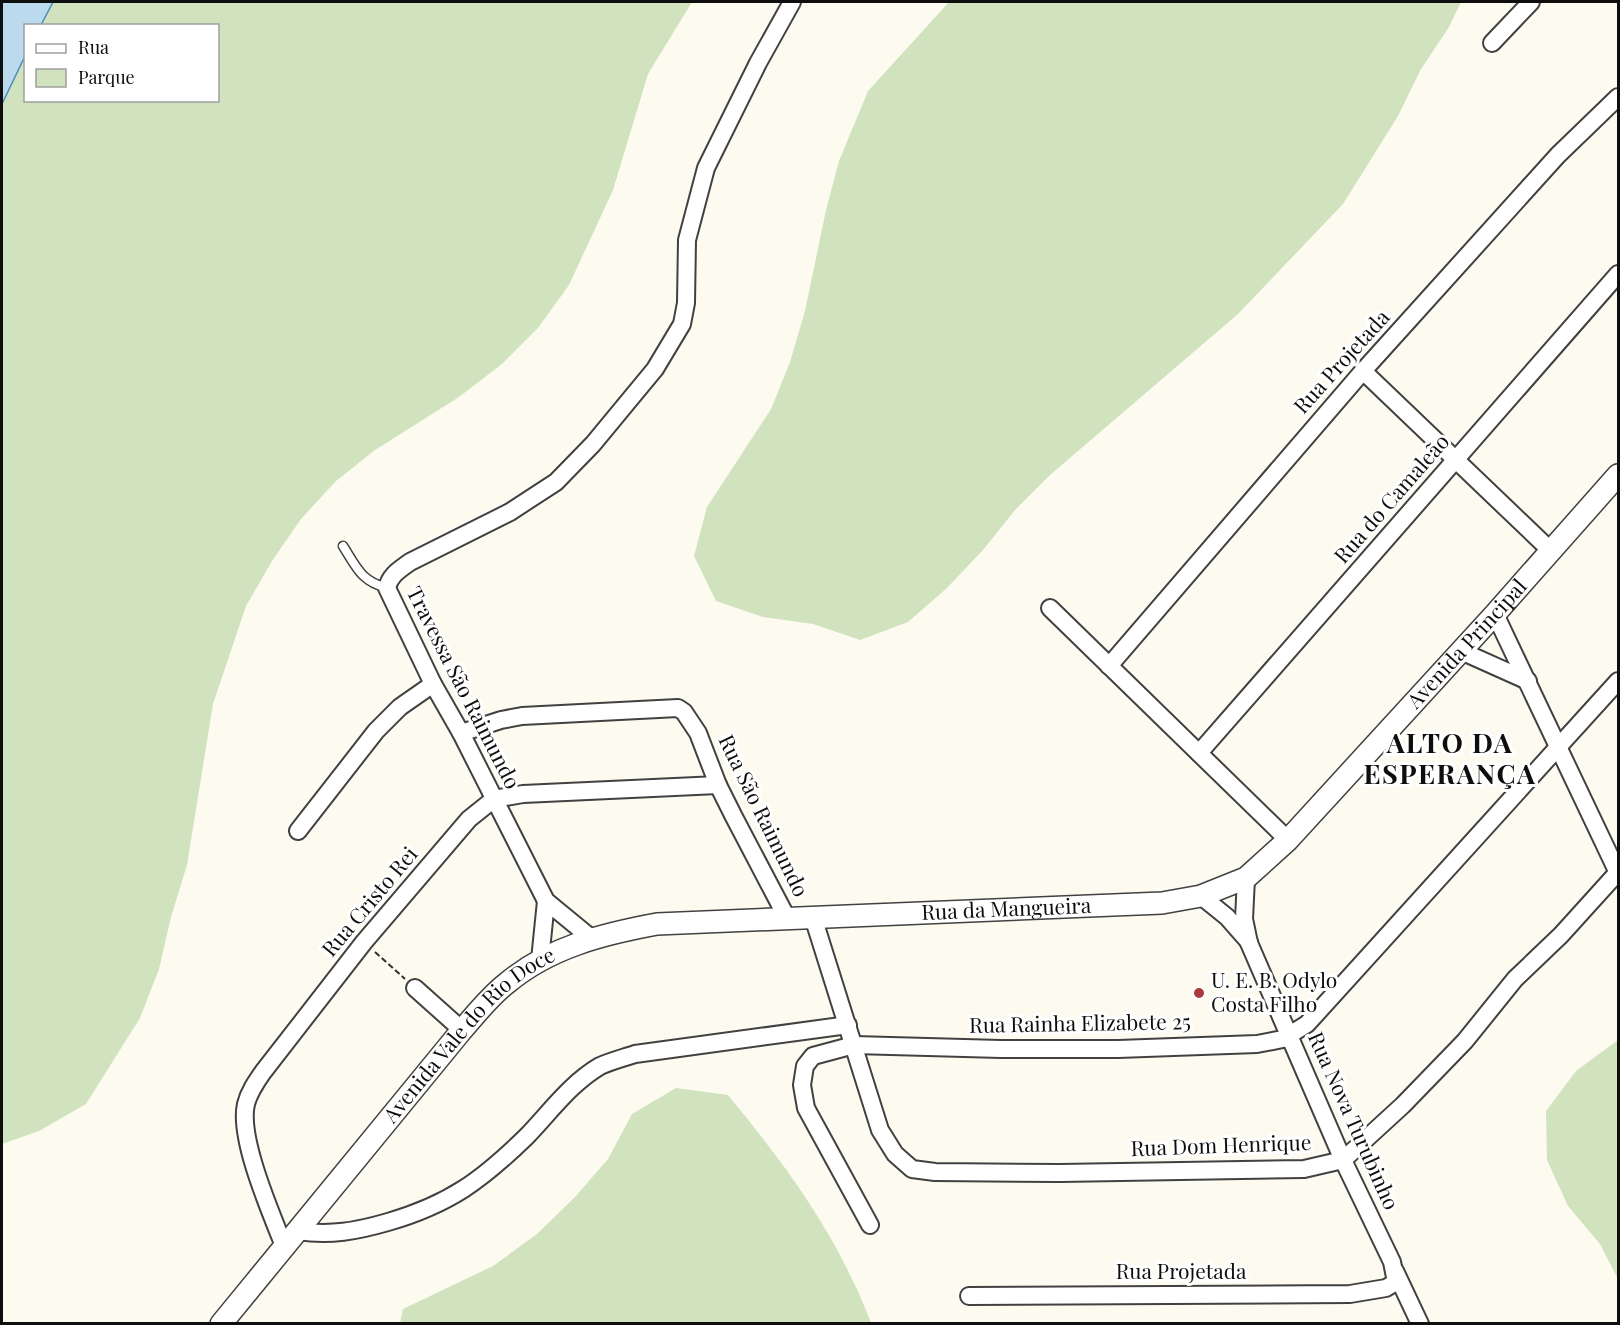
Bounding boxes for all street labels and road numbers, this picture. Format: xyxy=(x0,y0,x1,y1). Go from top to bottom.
street label: Rua Projetada xyxy=(1286,302,1395,419)
street label: Rua do Camaleão xyxy=(1327,427,1454,568)
street label: Avenida Principal xyxy=(1399,572,1532,714)
street label: Travessa São Raimundo xyxy=(402,581,528,793)
street label: Rua São Raimundo xyxy=(713,729,816,901)
street label: Rua Cristo Rei xyxy=(314,840,423,961)
street label: Rua da Mangueira xyxy=(921,890,1092,925)
street label: Avenida Vale do Rio Doce xyxy=(375,939,559,1128)
street label: Rua Rainha Elizabete 25 xyxy=(969,1006,1191,1038)
street label: Rua Nova Turubinho xyxy=(1303,1027,1407,1214)
street label: Rua Dom Henrique xyxy=(1130,1127,1312,1161)
street label: Rua Projetada xyxy=(1116,1256,1247,1284)

